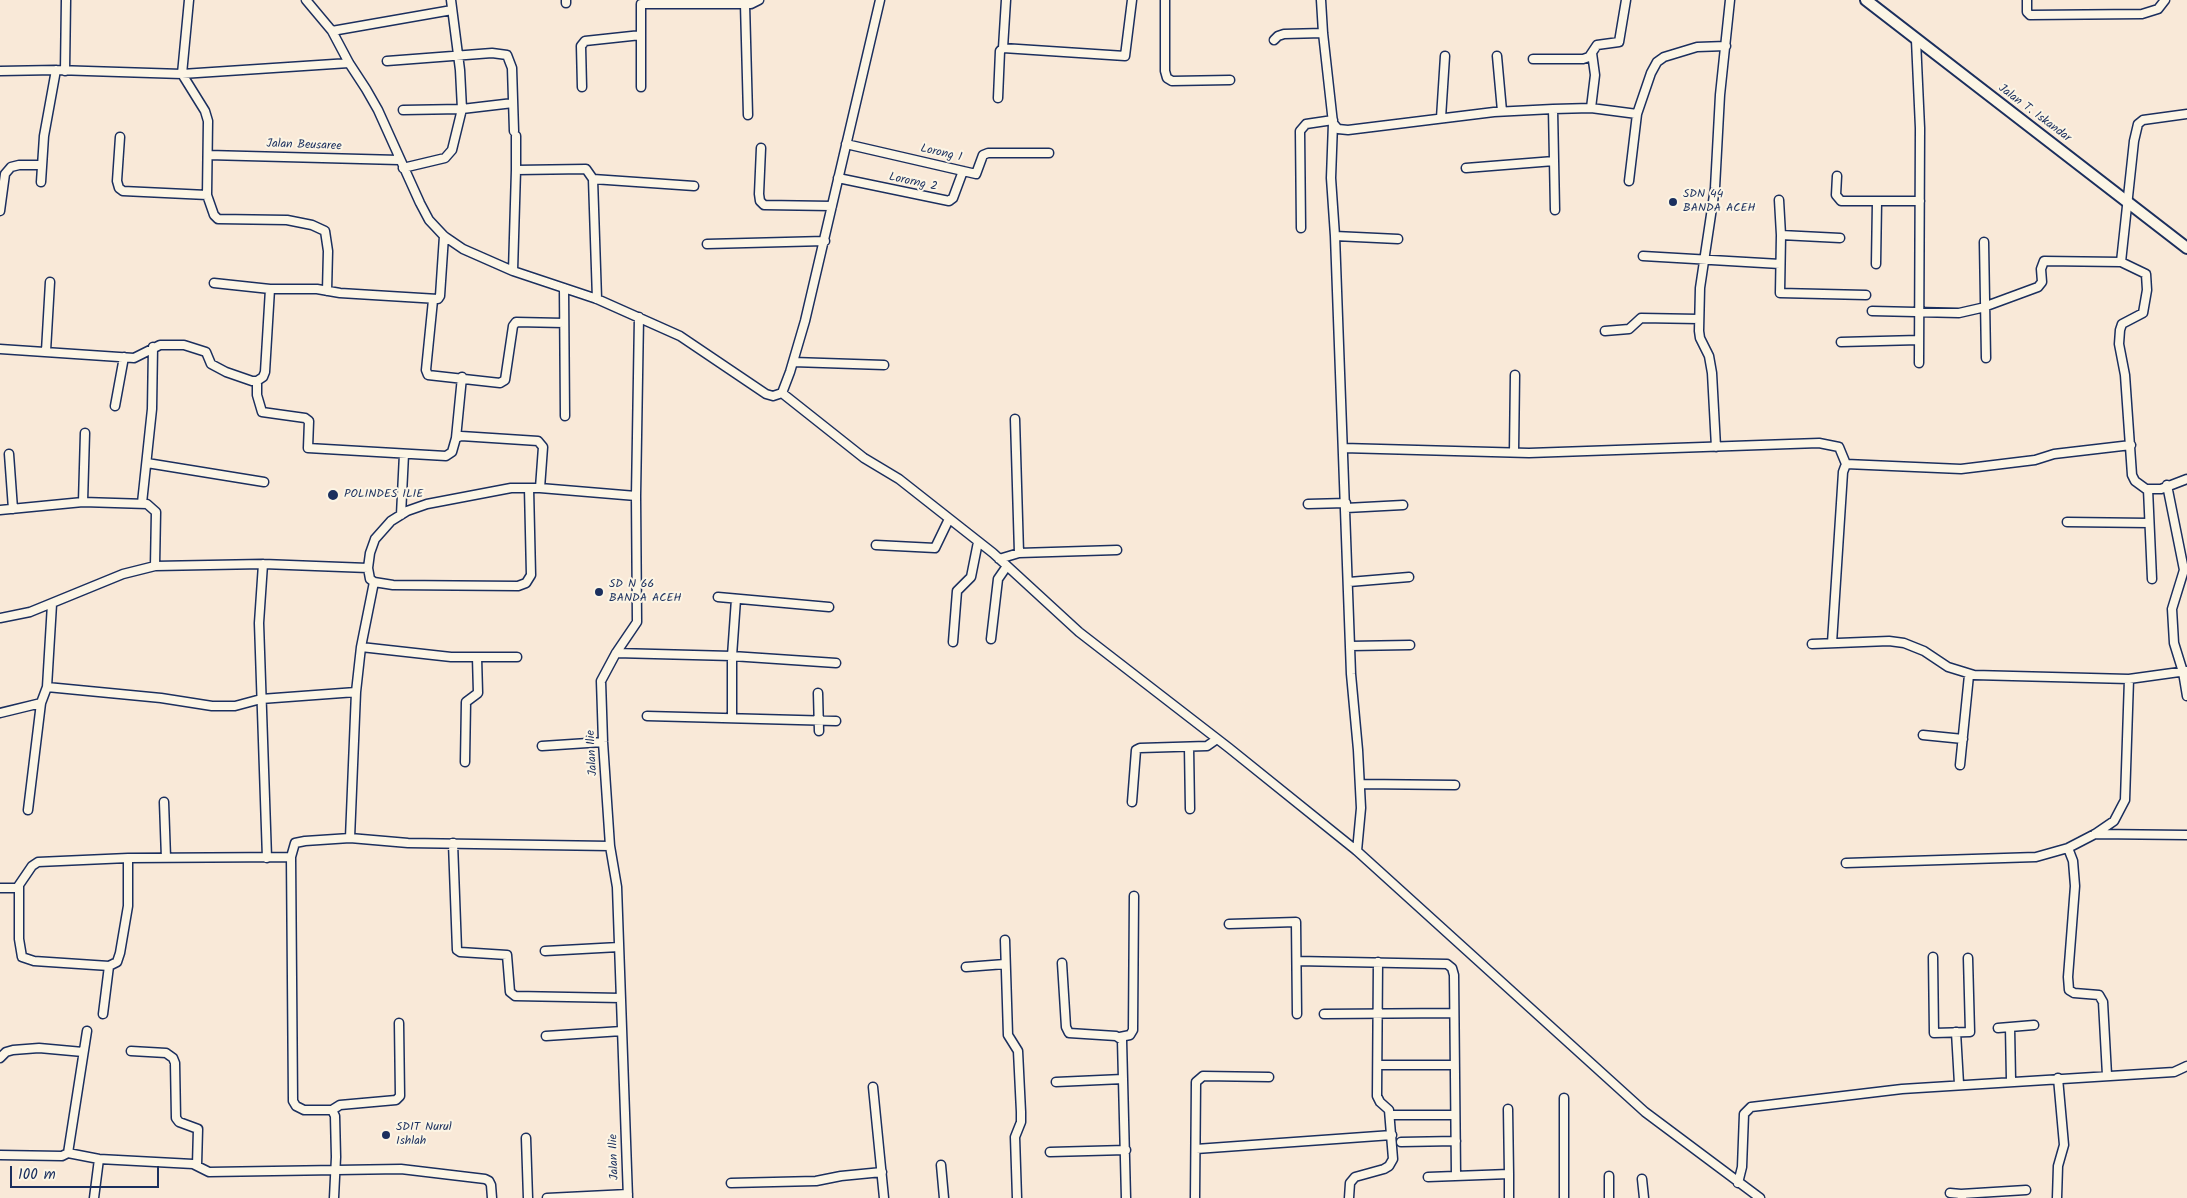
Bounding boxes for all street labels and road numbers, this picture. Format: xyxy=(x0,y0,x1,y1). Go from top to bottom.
street label: Jalan T. Iskandar xyxy=(1995,82,2073,146)
street label: Jalan Beusaree xyxy=(266,137,342,155)
street label: Lorong 1 xyxy=(919,142,963,166)
street label: Lororng 2 xyxy=(887,171,939,195)
street label: Jalan Ilie xyxy=(585,730,601,776)
street label: Jalan Ilie xyxy=(607,1134,623,1180)

